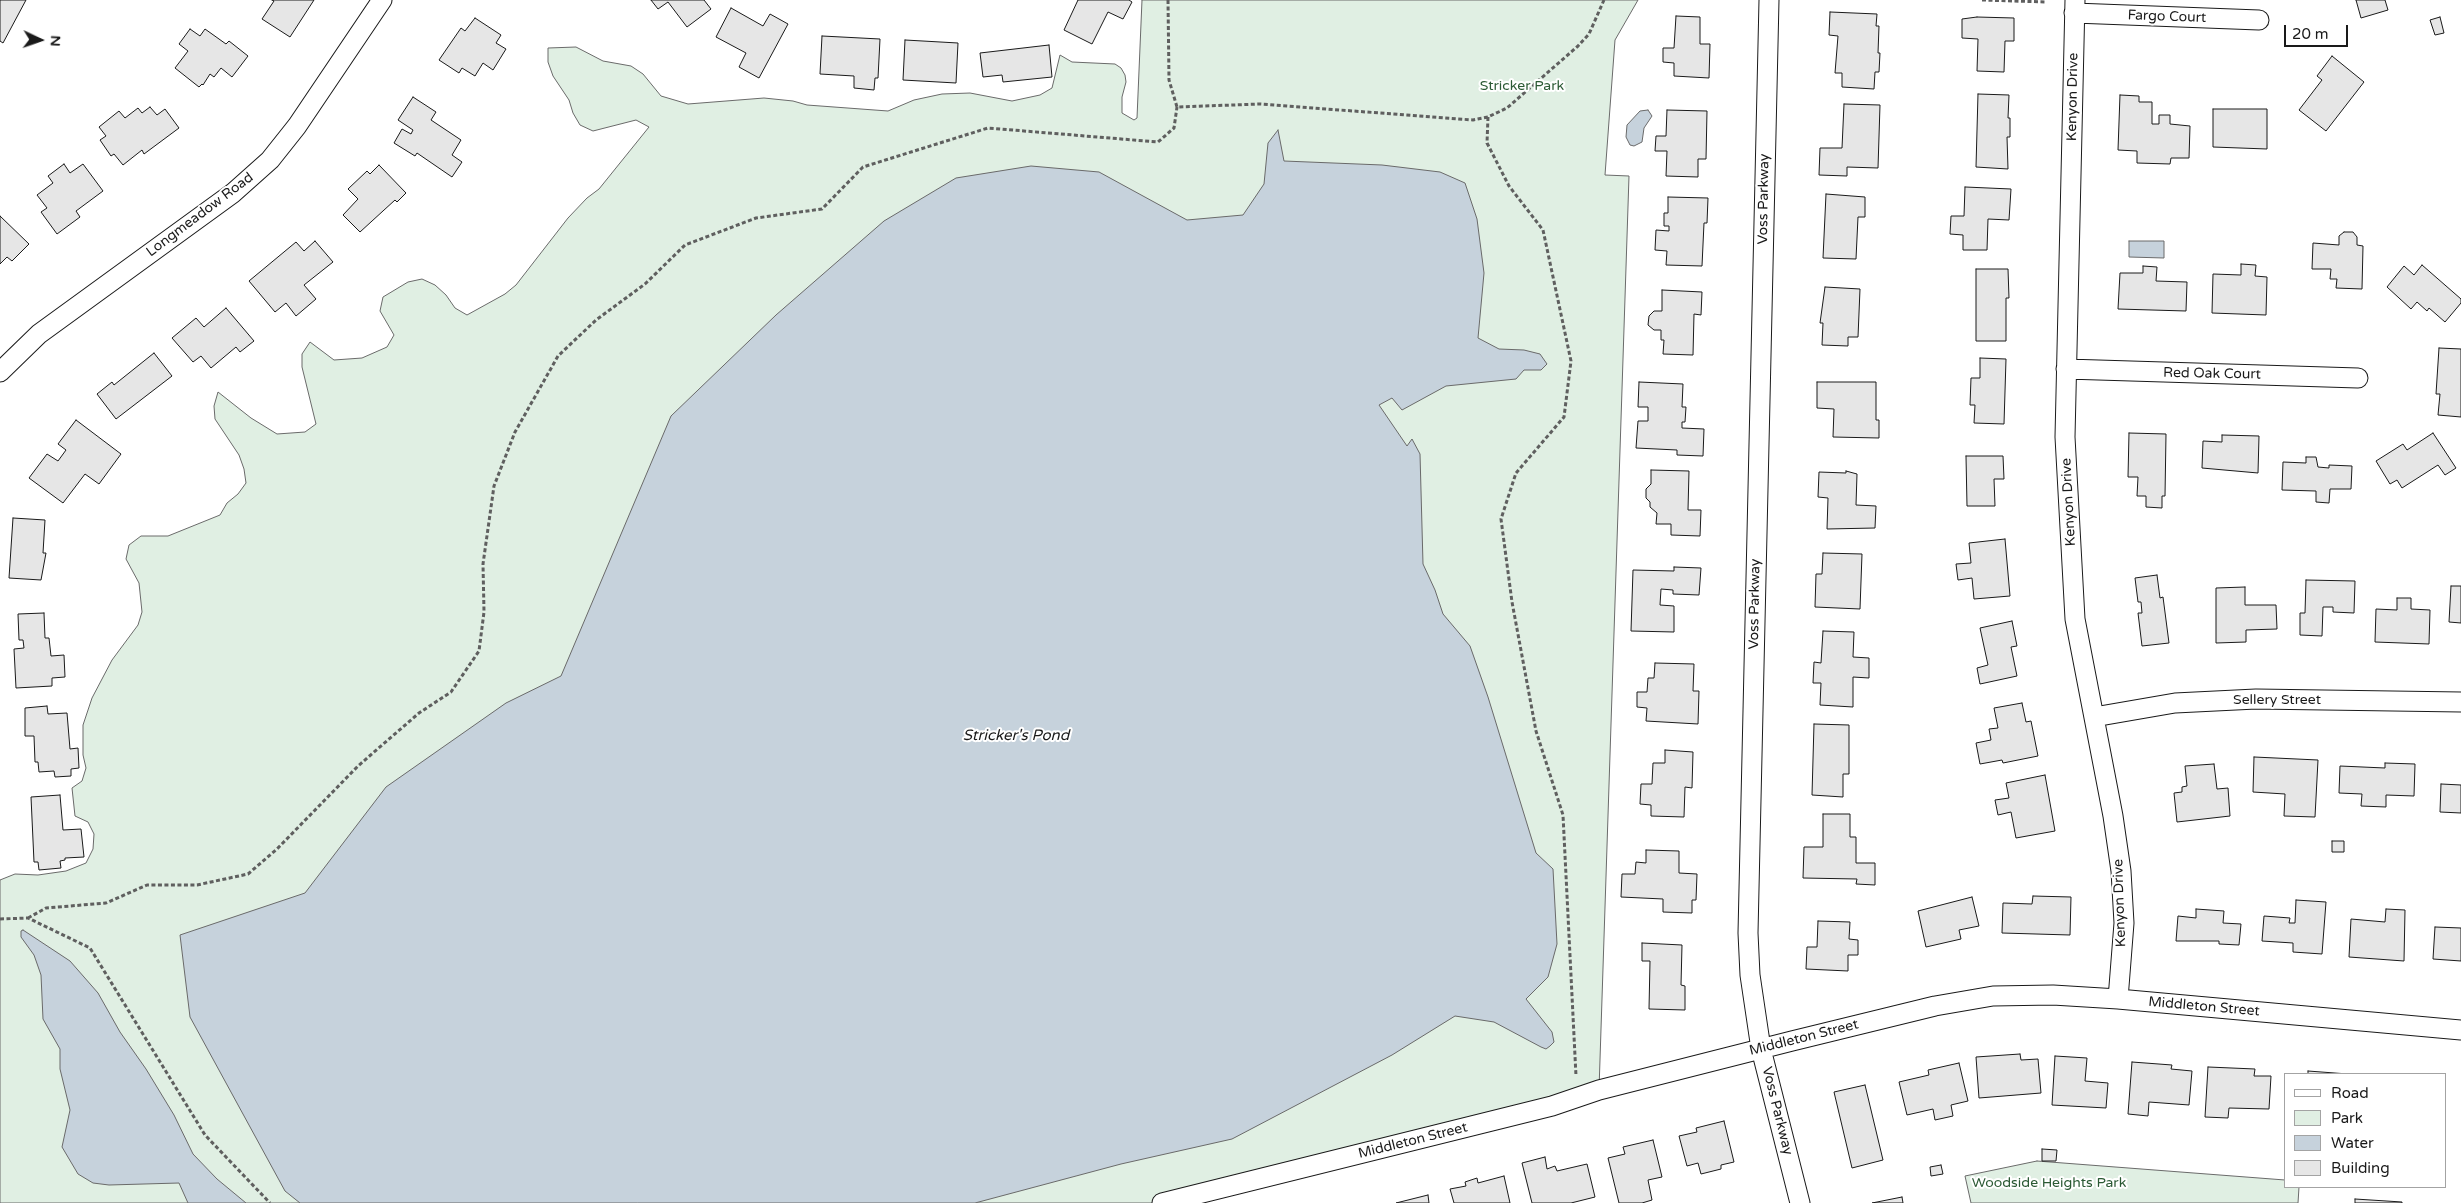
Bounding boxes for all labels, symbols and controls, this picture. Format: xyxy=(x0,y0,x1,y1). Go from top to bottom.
street label: Fargo Court xyxy=(2127,7,2207,27)
north arrow xyxy=(15,15,65,65)
scale bar xyxy=(2286,15,2350,47)
text: 20 m xyxy=(2292,25,2329,43)
text: N xyxy=(47,35,64,47)
street label: Kenyon Drive xyxy=(2064,53,2082,141)
park label: Stricker Park xyxy=(1480,78,1564,94)
street label: Voss Parkway xyxy=(1755,154,1773,244)
street label: Longmeadow Road xyxy=(143,169,257,261)
street label: Red Oak Court xyxy=(2163,365,2261,383)
street label: Kenyon Drive xyxy=(2058,457,2080,547)
street label: Voss Parkway xyxy=(1746,559,1764,649)
street label: Sellery Street xyxy=(2233,692,2321,708)
water label: Stricker's Pond xyxy=(963,727,1069,745)
street label: Kenyon Drive xyxy=(2110,859,2130,947)
street label: Middleton Street xyxy=(2148,994,2260,1020)
street label: Middleton Street xyxy=(1748,1016,1860,1060)
street label: Voss Parkway xyxy=(1758,1065,1796,1157)
legend xyxy=(2284,1073,2446,1188)
text: Road xyxy=(2331,1084,2369,1102)
text: Park xyxy=(2331,1109,2363,1127)
street label: Middleton Street xyxy=(1357,1119,1469,1163)
text: Water xyxy=(2331,1134,2374,1152)
text: Building xyxy=(2331,1159,2390,1177)
park label: Woodside Heights Park xyxy=(1972,1175,2126,1191)

